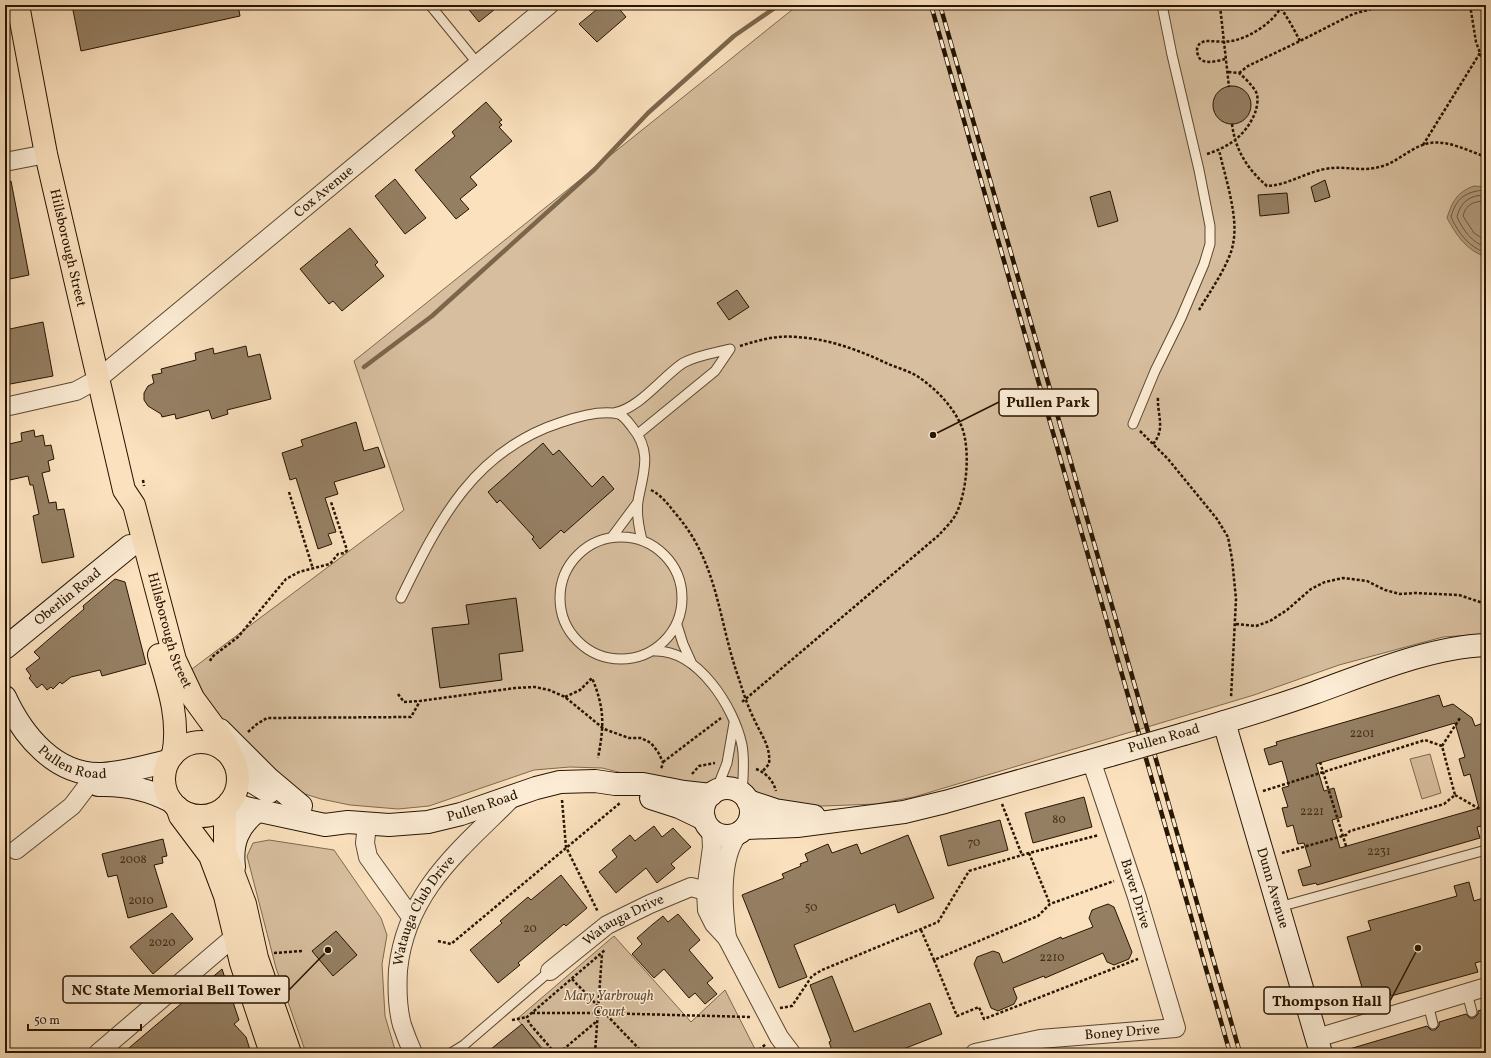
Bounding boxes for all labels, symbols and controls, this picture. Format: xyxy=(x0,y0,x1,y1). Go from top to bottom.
street label: Cox Avenue xyxy=(290,161,358,222)
street label: Hillsborough Street xyxy=(45,187,91,309)
callout: Pullen Park xyxy=(999,389,1098,416)
text: Pullen Park xyxy=(1006,393,1090,414)
street label: Oberlin Road xyxy=(30,564,105,630)
street label: Hillsborough Street xyxy=(143,570,197,692)
street label: Pullen Road xyxy=(1126,720,1202,758)
house number: 2201 xyxy=(1350,726,1374,742)
street label: Pullen Road xyxy=(33,741,107,784)
street label: Pullen Road xyxy=(445,785,521,827)
house number: 2221 xyxy=(1300,804,1324,820)
house number: 80 xyxy=(1052,812,1066,828)
house number: 70 xyxy=(968,835,980,851)
house number: 2231 xyxy=(1367,844,1391,860)
street label: Dunn Avenue xyxy=(1252,845,1294,931)
street label: Watauga Club Drive xyxy=(389,851,459,967)
house number: 2008 xyxy=(119,852,147,868)
street label: Baver Drive xyxy=(1115,857,1155,932)
street label: Watauga Drive xyxy=(579,890,667,950)
house number: 2010 xyxy=(128,893,154,909)
house number: 50 xyxy=(805,900,817,916)
house number: 20 xyxy=(523,921,537,937)
house number: 2020 xyxy=(148,935,176,951)
house number: 2210 xyxy=(1040,950,1064,966)
callout: NC State Memorial Bell Tower xyxy=(63,976,289,1003)
text: NC State Memorial Bell Tower xyxy=(71,981,281,1002)
park label: Mary Yarbrough Court xyxy=(563,987,654,1022)
callout: Thompson Hall xyxy=(1264,987,1390,1014)
text: Thompson Hall xyxy=(1272,992,1382,1013)
scale bar xyxy=(28,1006,141,1032)
text: 50 m xyxy=(34,1013,60,1029)
street label: Boney Drive xyxy=(1084,1020,1161,1045)

